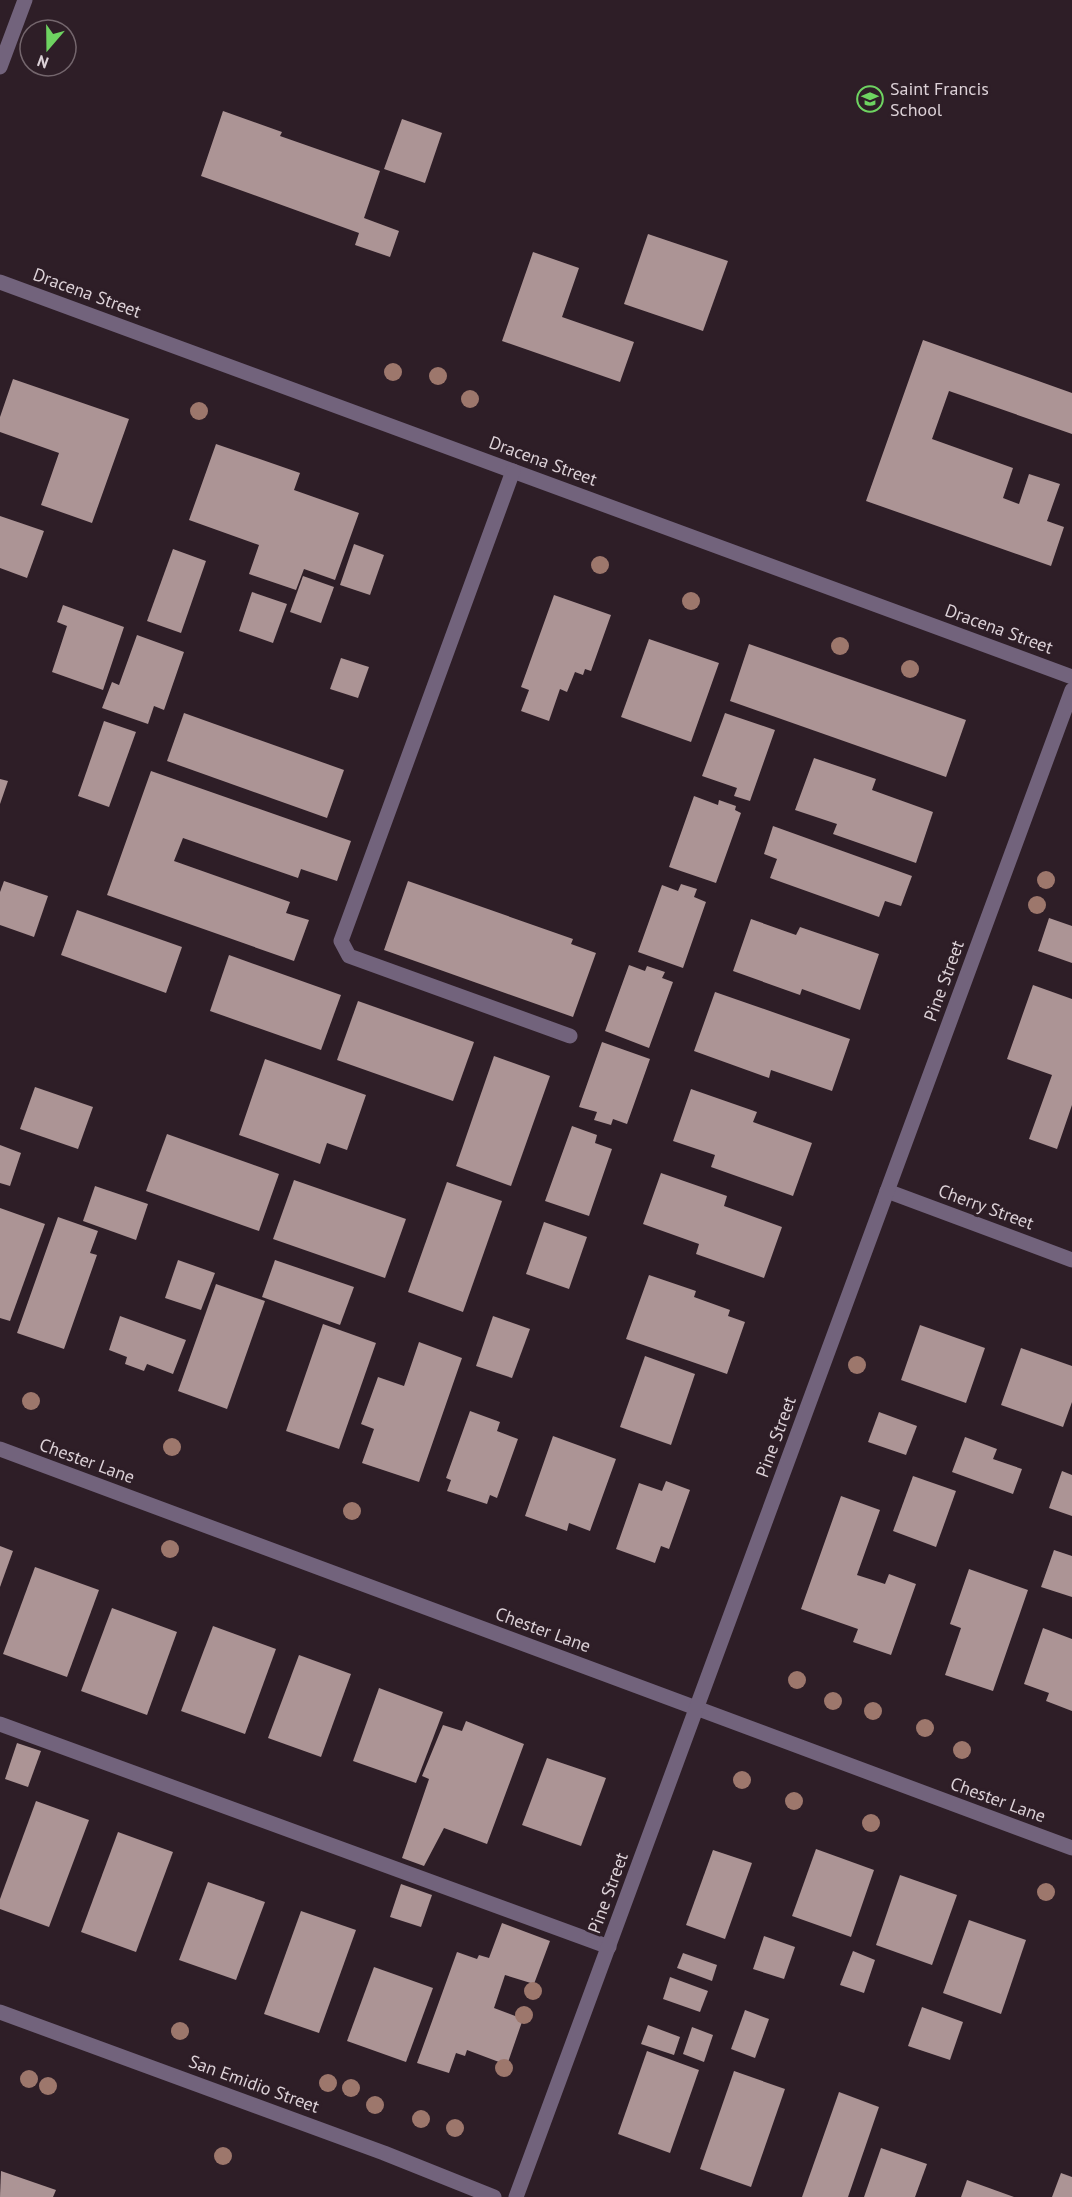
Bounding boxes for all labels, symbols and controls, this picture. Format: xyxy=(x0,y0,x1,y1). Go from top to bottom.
north arrow xyxy=(18,18,78,78)
text: N xyxy=(35,51,51,73)
place label: Saint Francis School xyxy=(890,77,989,121)
school or university icon: Saint Francis School xyxy=(855,84,885,114)
street label: Dracena Street xyxy=(30,262,144,323)
street label: Dracena Street xyxy=(486,430,600,491)
street label: Dracena Street xyxy=(942,598,1056,659)
street label: Pine Street xyxy=(918,937,969,1025)
street label: Cherry Street xyxy=(935,1179,1037,1234)
street label: Pine Street xyxy=(750,1393,801,1481)
street label: Chester Lane xyxy=(36,1433,138,1488)
street label: Chester Lane xyxy=(492,1602,594,1657)
street label: Chester Lane xyxy=(947,1772,1049,1827)
street label: Pine Street xyxy=(582,1849,633,1937)
street label: San Emidio Street xyxy=(186,2049,323,2118)

